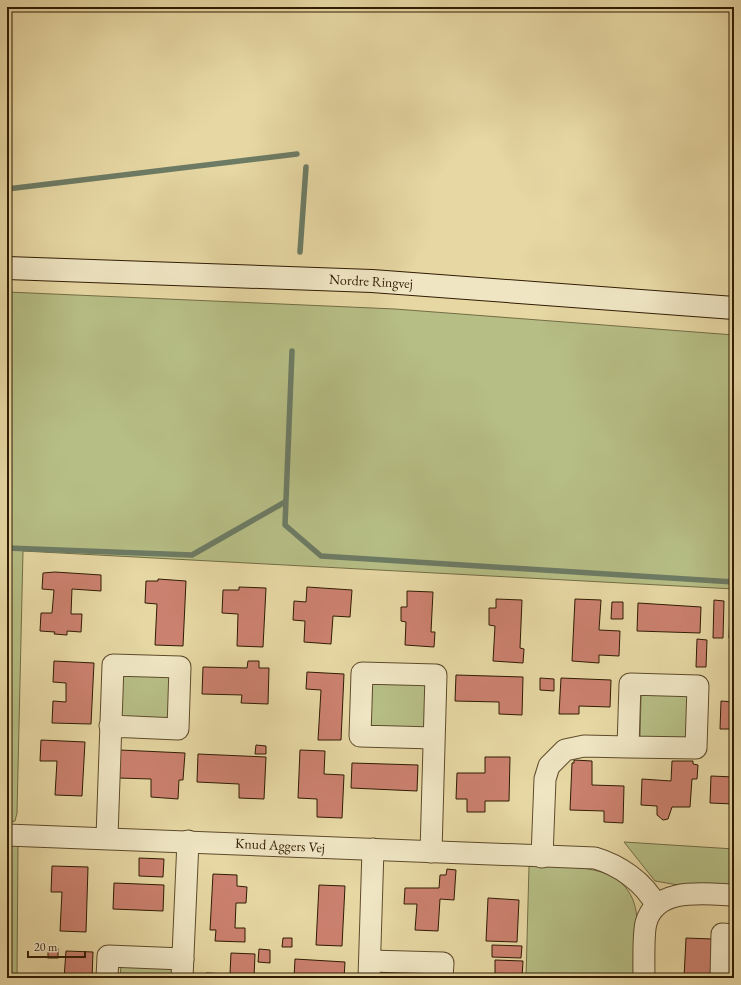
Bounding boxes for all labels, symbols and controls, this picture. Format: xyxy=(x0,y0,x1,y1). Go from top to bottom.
street label: Nordre Ringvej xyxy=(329,270,413,292)
street label: Knud Aggers Vej xyxy=(235,834,325,856)
scale bar xyxy=(28,933,85,959)
text: 20 m xyxy=(34,939,58,955)

